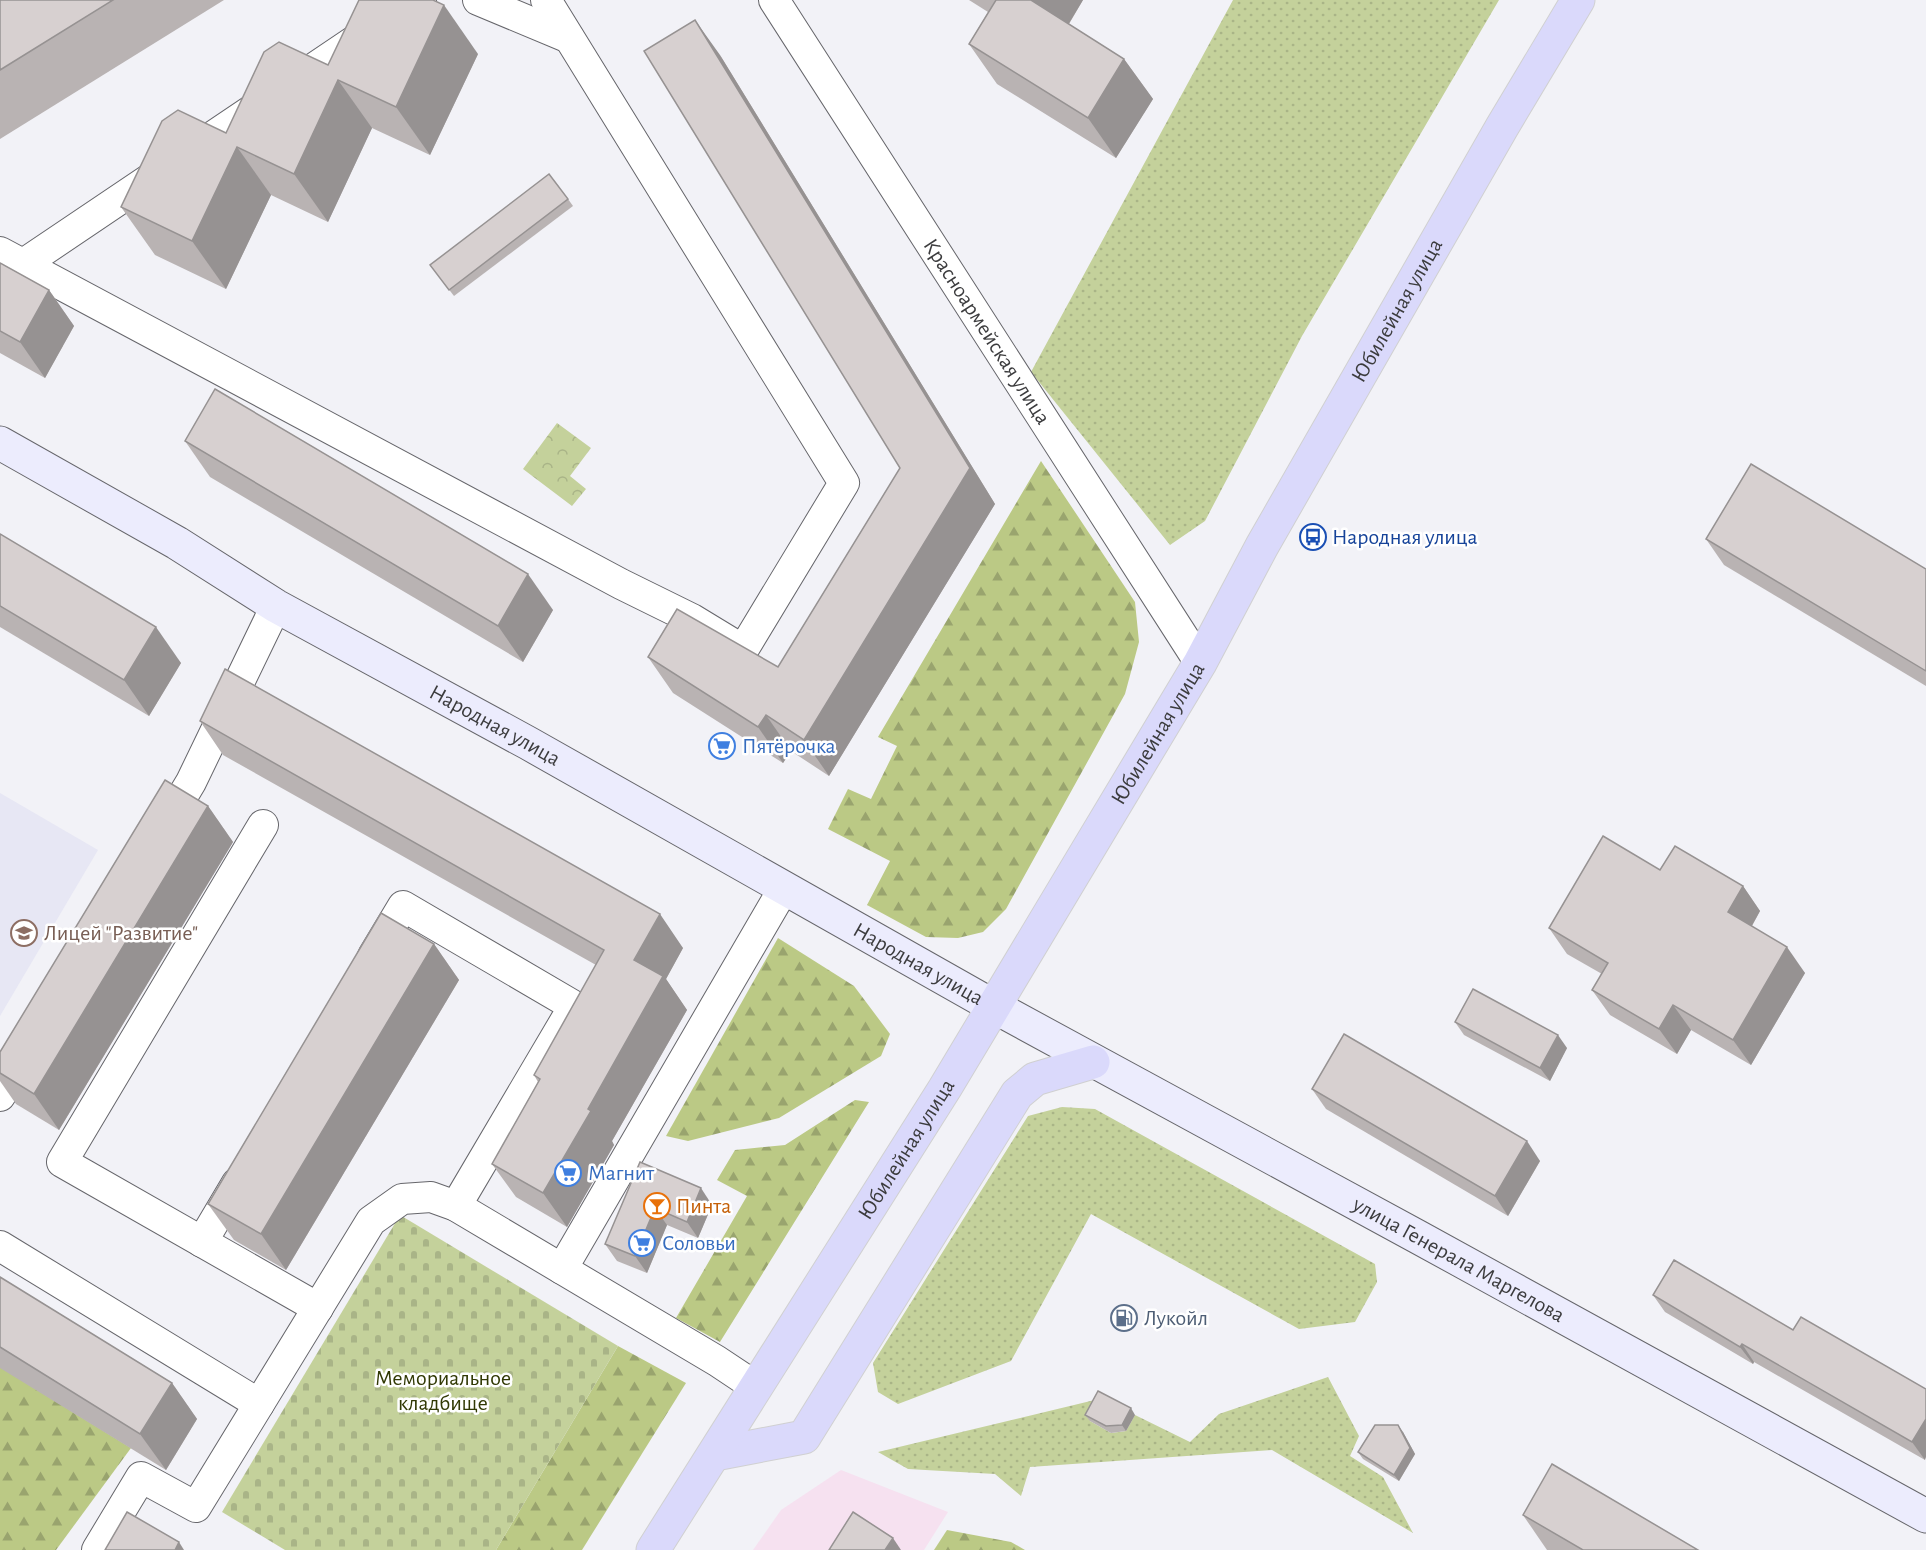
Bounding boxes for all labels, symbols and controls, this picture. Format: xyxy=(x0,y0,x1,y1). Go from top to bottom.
street label: Красноармейская улица xyxy=(919,235,1055,428)
street label: Юбилейная улица xyxy=(1347,235,1447,386)
bus stop icon: Народная улица xyxy=(1298,522,1328,552)
place label: Народная улица xyxy=(1332,526,1478,548)
street label: Юбилейная улица xyxy=(1107,659,1209,808)
street label: Народная улица xyxy=(426,681,564,770)
supermarket icon: Пятёрочка xyxy=(707,731,737,761)
place label: Пятёрочка xyxy=(742,735,836,757)
school or university icon: Лицей "Развитие" xyxy=(9,918,39,948)
street label: Народная улица xyxy=(850,918,987,1009)
place label: Лицей "Развитие" xyxy=(44,922,198,944)
street label: Юбилейная улица xyxy=(854,1075,959,1223)
supermarket icon: Магнит xyxy=(553,1158,583,1188)
place label: Магнит xyxy=(588,1162,655,1184)
bar icon: Пинта xyxy=(642,1191,672,1221)
street label: улица Генерала Маргелова xyxy=(1348,1192,1568,1326)
place label: Пинта xyxy=(676,1195,731,1217)
supermarket icon: Соловьи xyxy=(627,1228,657,1258)
place label: Соловьи xyxy=(662,1232,736,1254)
fuel station icon: Лукойл xyxy=(1109,1303,1139,1333)
place label: Лукойл xyxy=(1144,1307,1208,1329)
park label: Мемориальное кладбище xyxy=(375,1367,511,1414)

